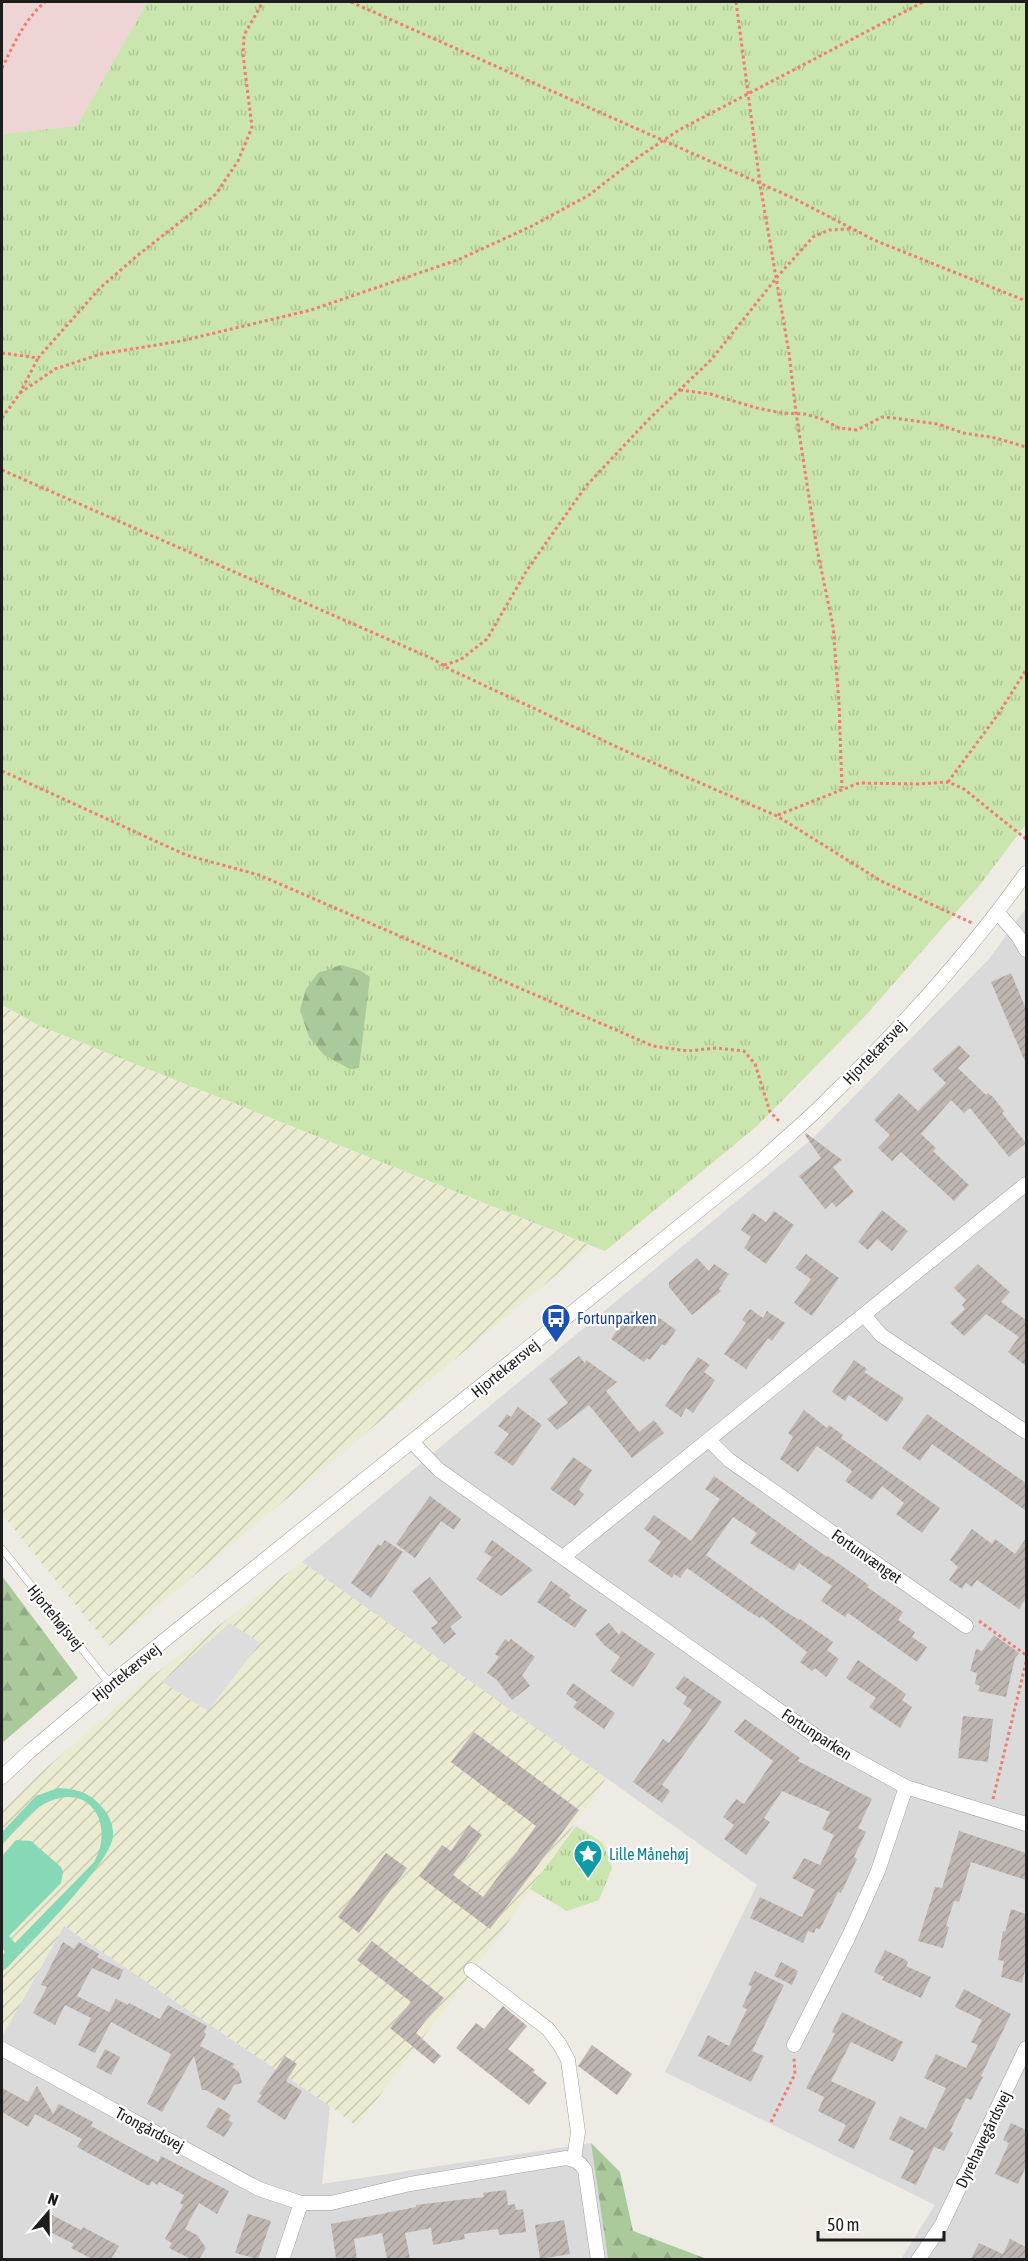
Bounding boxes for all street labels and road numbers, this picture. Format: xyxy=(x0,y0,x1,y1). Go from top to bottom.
street label: Hjortekærsvej xyxy=(839,1016,910,1088)
street label: Hjortekærsvej xyxy=(467,1335,543,1402)
street label: Fortunvænget xyxy=(828,1525,906,1588)
street label: Hjortehøjsvej xyxy=(23,1581,88,1654)
street label: Hjortekærsvej xyxy=(88,1639,164,1706)
street label: Fortunparken xyxy=(778,1705,855,1764)
street label: Dyrehavegårdsvej xyxy=(952,2088,1015,2191)
street label: Trongårdsvej xyxy=(112,2103,188,2156)

